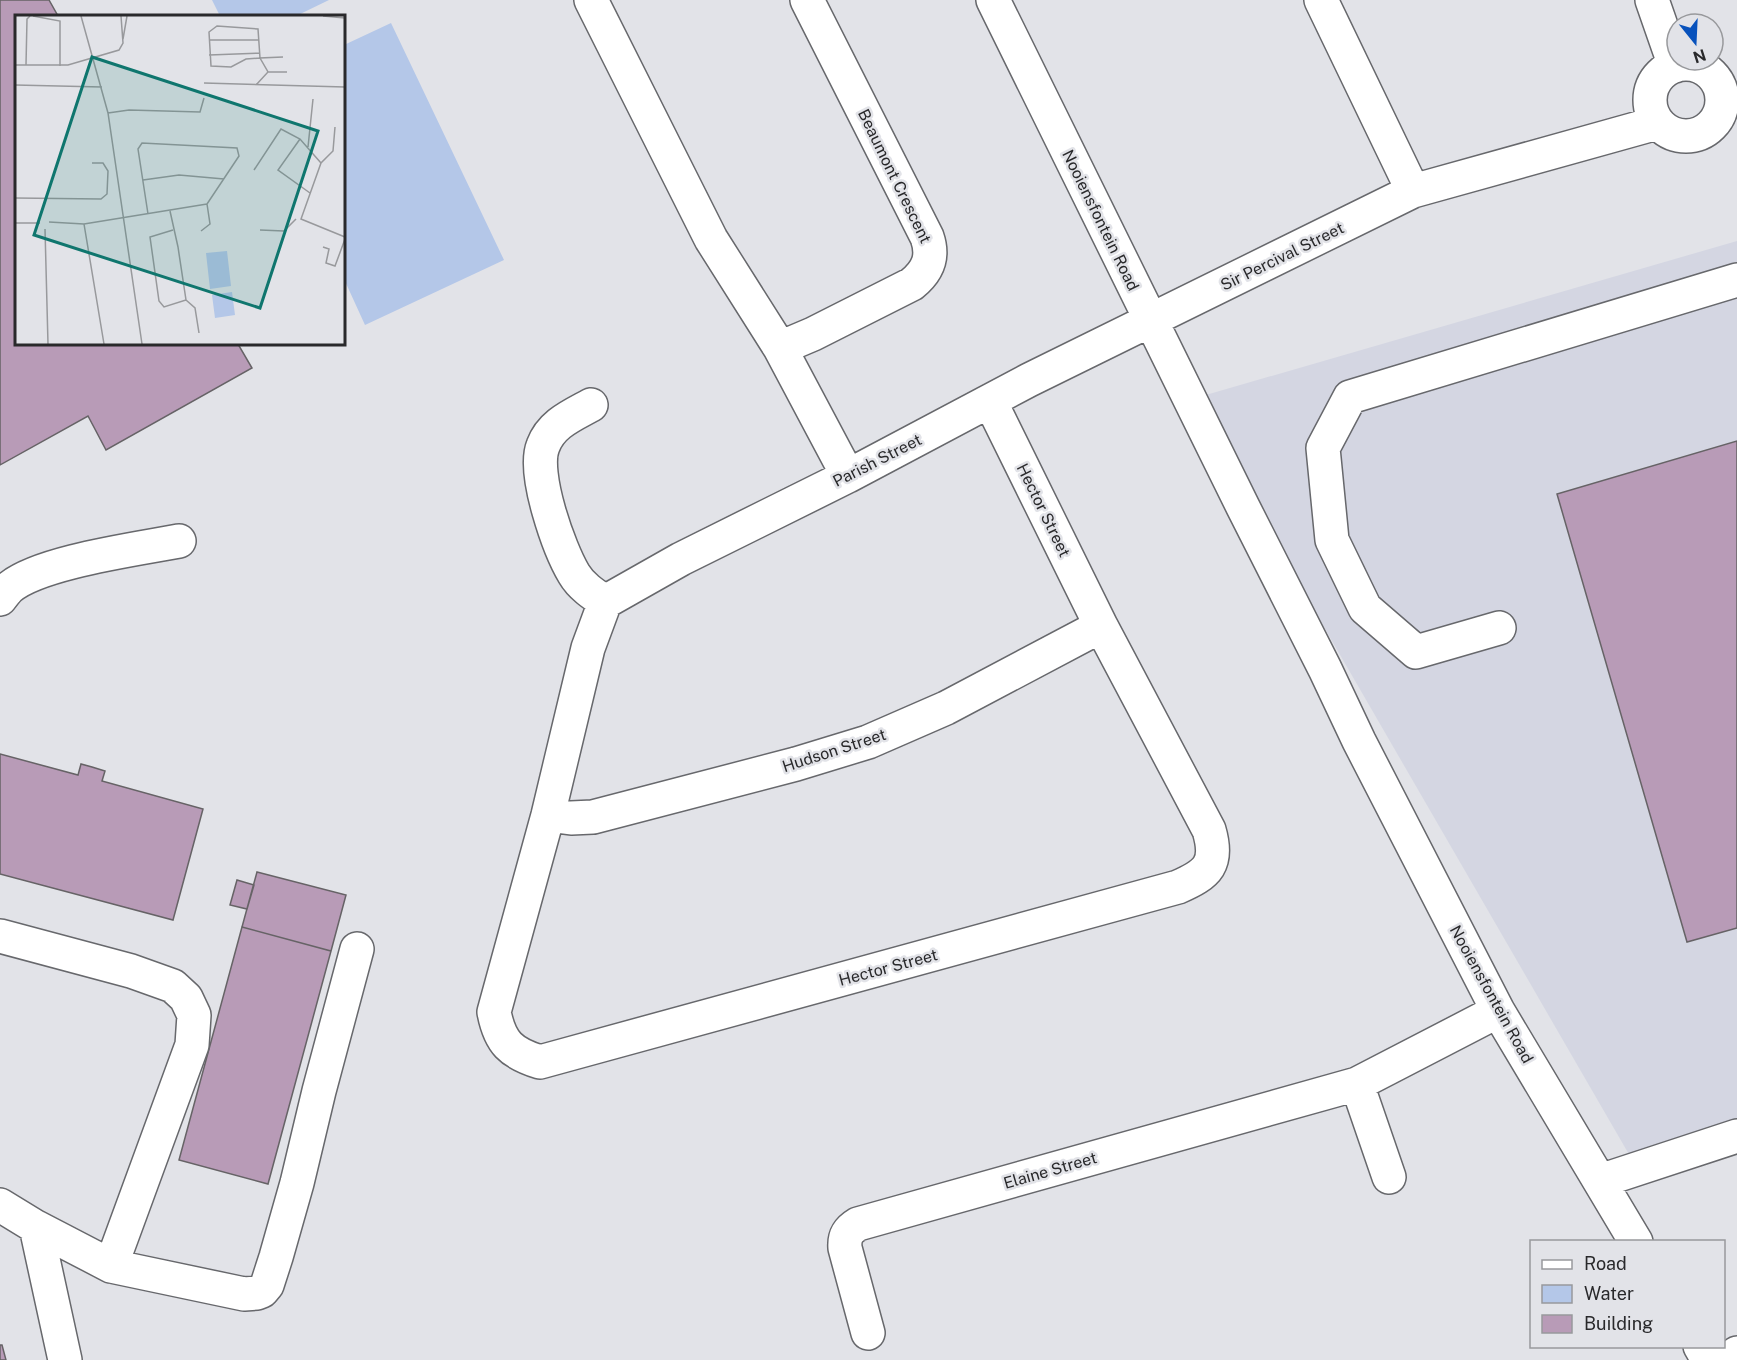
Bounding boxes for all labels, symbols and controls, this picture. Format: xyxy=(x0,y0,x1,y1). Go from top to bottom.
north arrow xyxy=(1665,12,1725,72)
inset map xyxy=(15,15,345,345)
text: N xyxy=(1691,45,1708,67)
street label: Beaumont Crescent xyxy=(854,106,935,246)
street label: Nooiensfontein Road xyxy=(1058,147,1143,294)
street label: Sir Percival Street xyxy=(1217,218,1347,295)
street label: Parish Street xyxy=(830,430,925,491)
street label: Hector Street xyxy=(1013,460,1074,560)
street label: Hudson Street xyxy=(780,725,888,776)
street label: Nooiensfontein Road xyxy=(1446,922,1537,1066)
street label: Hector Street xyxy=(837,945,940,990)
street label: Elaine Street xyxy=(1001,1148,1099,1193)
legend xyxy=(1530,1240,1725,1348)
text: Road xyxy=(1584,1253,1627,1274)
text: Water xyxy=(1584,1283,1634,1304)
text: Building xyxy=(1584,1313,1653,1334)

